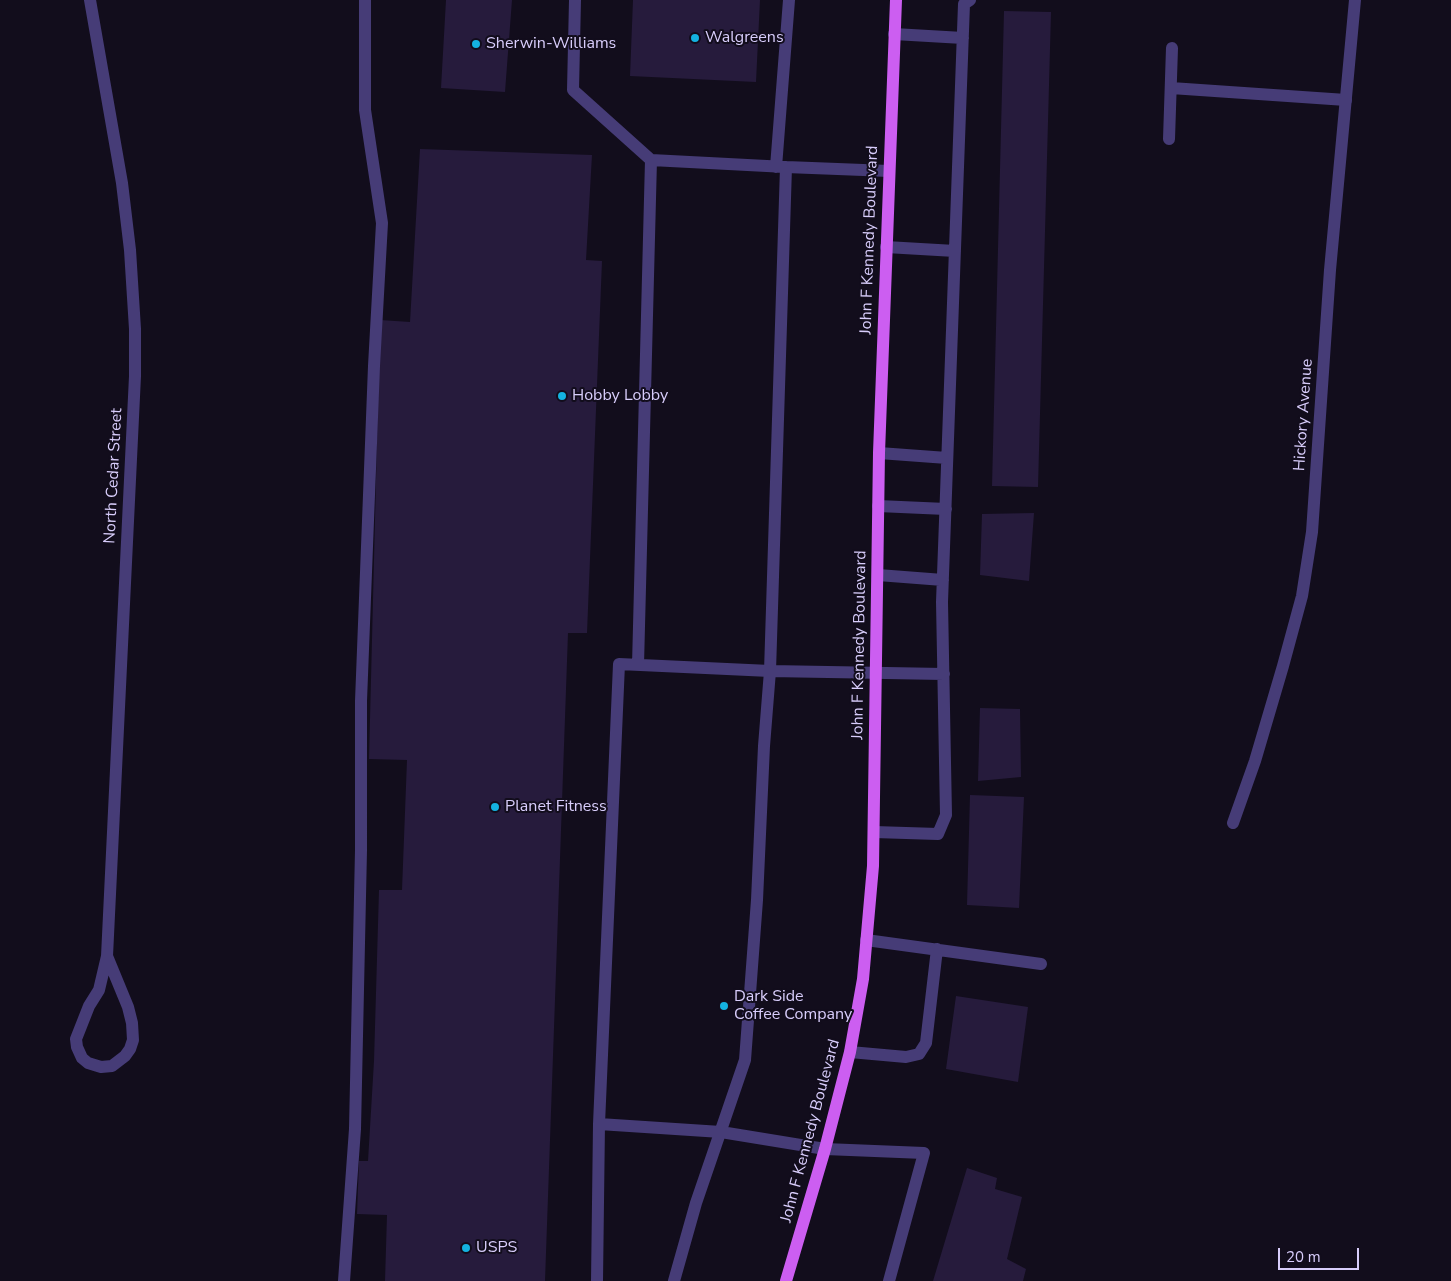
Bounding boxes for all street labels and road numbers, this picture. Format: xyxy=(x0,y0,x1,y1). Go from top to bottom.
street label: John F Kennedy Boulevard xyxy=(857,145,883,335)
street label: Hickory Avenue xyxy=(1290,358,1318,472)
street label: North Cedar Street xyxy=(101,408,127,544)
street label: John F Kennedy Boulevard xyxy=(849,550,871,740)
street label: John F Kennedy Boulevard xyxy=(777,1037,845,1225)

